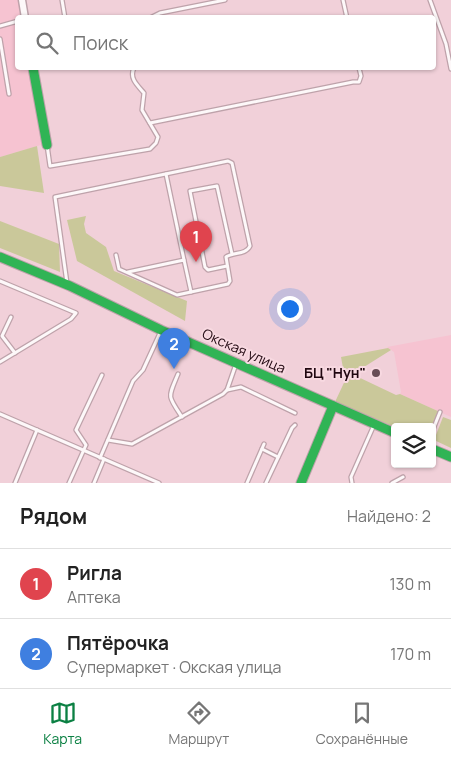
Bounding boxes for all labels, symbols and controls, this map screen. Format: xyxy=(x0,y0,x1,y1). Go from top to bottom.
search box xyxy=(15,15,436,70)
icon: search xyxy=(33,29,61,57)
text: Поиск xyxy=(73,30,128,56)
pin: 1 xyxy=(180,221,212,262)
your location xyxy=(277,296,303,322)
street label: Окская улица xyxy=(199,324,289,377)
pin: 2 xyxy=(158,328,190,369)
place label: БЦ "Нун" xyxy=(304,363,366,382)
marker: БЦ "Нун" xyxy=(370,367,382,379)
map controls xyxy=(391,423,436,468)
button: layers xyxy=(391,423,436,468)
text: Рядом xyxy=(20,502,87,530)
text: Найдено: 2 xyxy=(347,505,431,527)
text: Ригла xyxy=(67,560,122,586)
text: 1 xyxy=(32,573,40,595)
text: 130 m xyxy=(389,573,431,595)
text: Аптека xyxy=(67,586,121,608)
text: Пятёрочка xyxy=(67,630,169,656)
text: 2 xyxy=(31,643,41,665)
text: 170 m xyxy=(390,643,431,665)
text: Супермаркет · Окская улица xyxy=(67,656,282,678)
tab: Карта xyxy=(43,699,82,748)
tab: Маршрут xyxy=(168,699,229,748)
tab: Сохранённые xyxy=(316,699,408,748)

